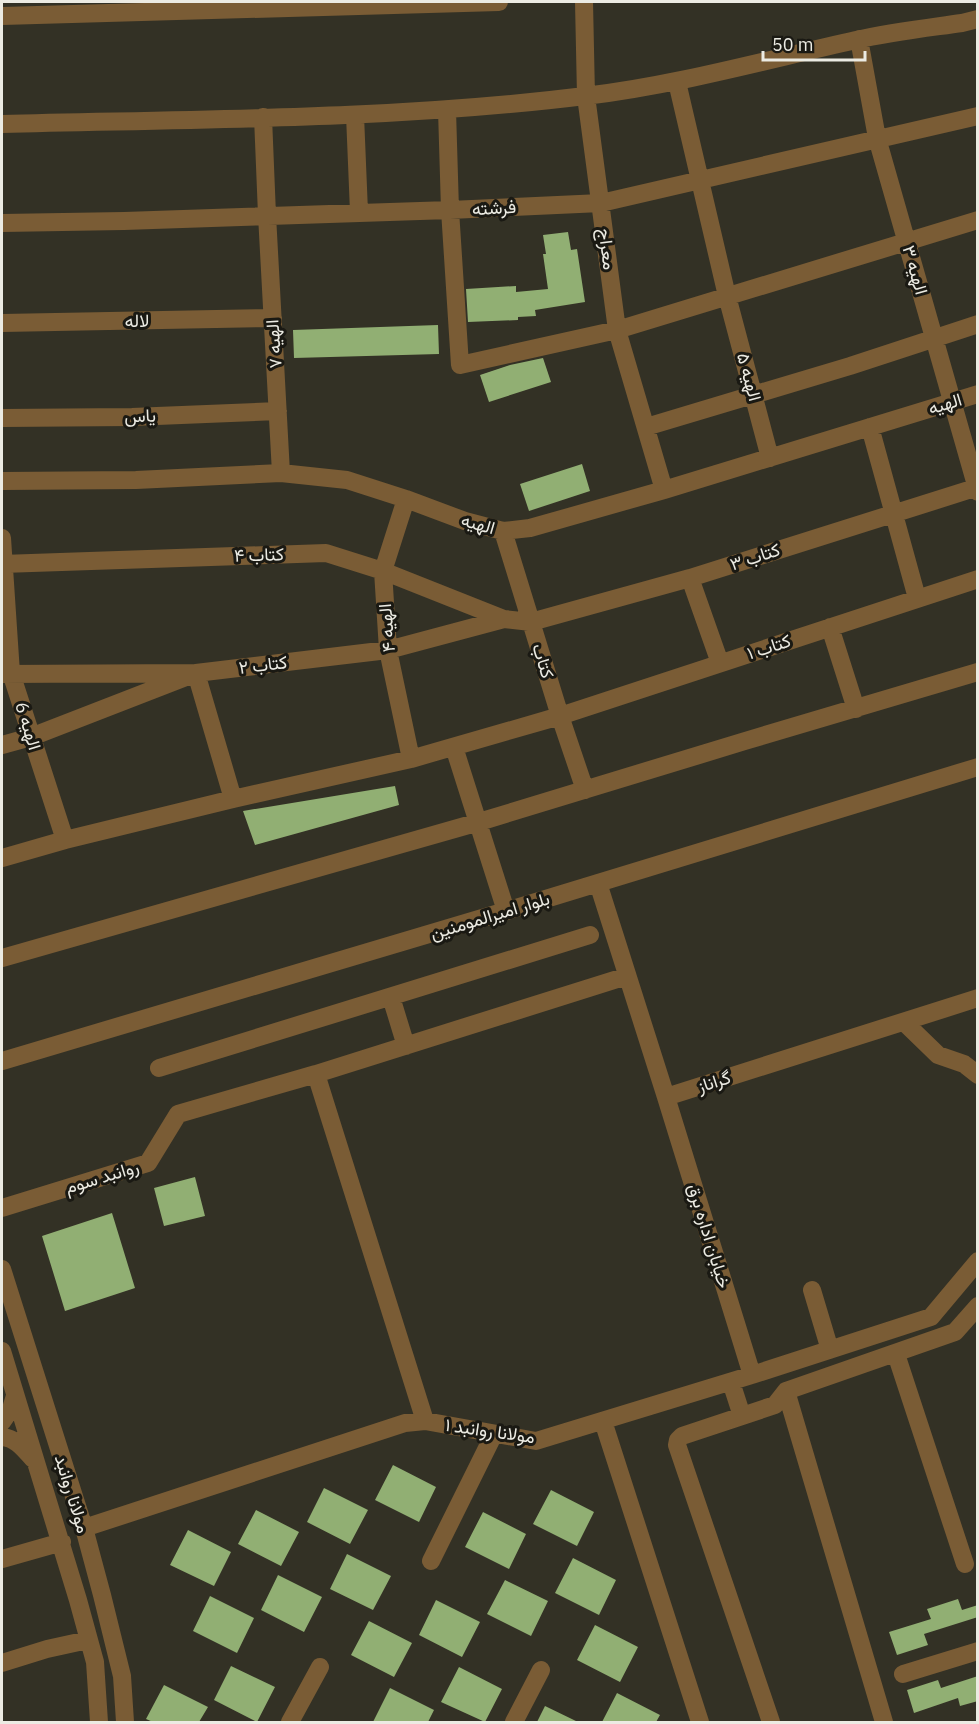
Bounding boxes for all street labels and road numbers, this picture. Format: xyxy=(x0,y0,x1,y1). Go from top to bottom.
street label: فرشته xyxy=(471,195,517,220)
street label: معراج xyxy=(593,227,621,271)
street label: الهیه ۳ xyxy=(897,243,933,297)
street label: لاله xyxy=(124,309,150,332)
street label: الهیه ۷ xyxy=(260,319,287,369)
street label: الهیه ۵ xyxy=(732,350,767,404)
street label: الهیه xyxy=(925,388,965,420)
street label: یاس xyxy=(124,403,156,428)
street label: الهیه xyxy=(459,508,498,539)
street label: کتاب ۳ xyxy=(727,538,783,575)
street label: کتاب ۴ xyxy=(234,542,284,567)
street label: الهیه ۴ xyxy=(373,603,400,653)
street label: کتاب ۱ xyxy=(744,629,794,664)
street label: کتاب xyxy=(527,641,560,681)
street label: کتاب ۲ xyxy=(237,650,289,679)
street label: الهیه 6 xyxy=(10,699,47,753)
street label: بلوار امیرالمومنین xyxy=(427,886,552,945)
street label: گراناز xyxy=(693,1065,734,1098)
street label: روانبد سوم xyxy=(62,1154,142,1200)
street label: خیابان اداره برق xyxy=(683,1181,736,1291)
street label: مولانا روانبد ۱ xyxy=(444,1413,536,1448)
street label: مولانا روانبد xyxy=(50,1452,95,1536)

